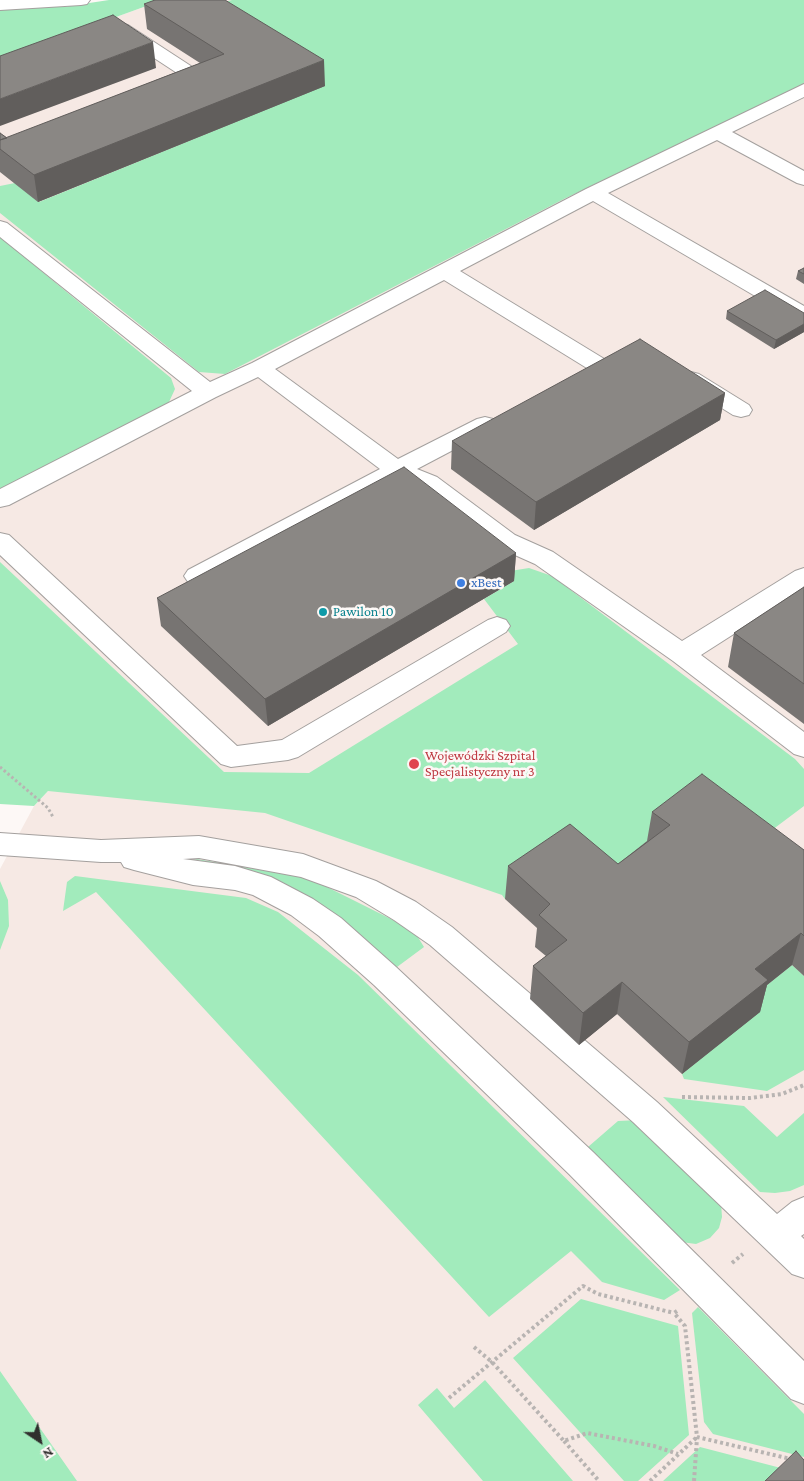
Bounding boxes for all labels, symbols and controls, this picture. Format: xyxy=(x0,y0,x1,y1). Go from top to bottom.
place label: xBest xyxy=(471,575,502,591)
marker: xBest xyxy=(455,577,467,589)
place label: Pawilon 10 xyxy=(333,604,394,620)
marker: Pawilon 10 xyxy=(317,606,329,618)
place label: Wojewódzki Szpital Specjalistyczny nr 3 xyxy=(425,748,535,780)
marker: Wojewódzki Szpital Specjalistyczny nr 3 xyxy=(407,757,421,771)
north arrow xyxy=(15,1416,65,1466)
text: N xyxy=(40,1444,57,1463)

